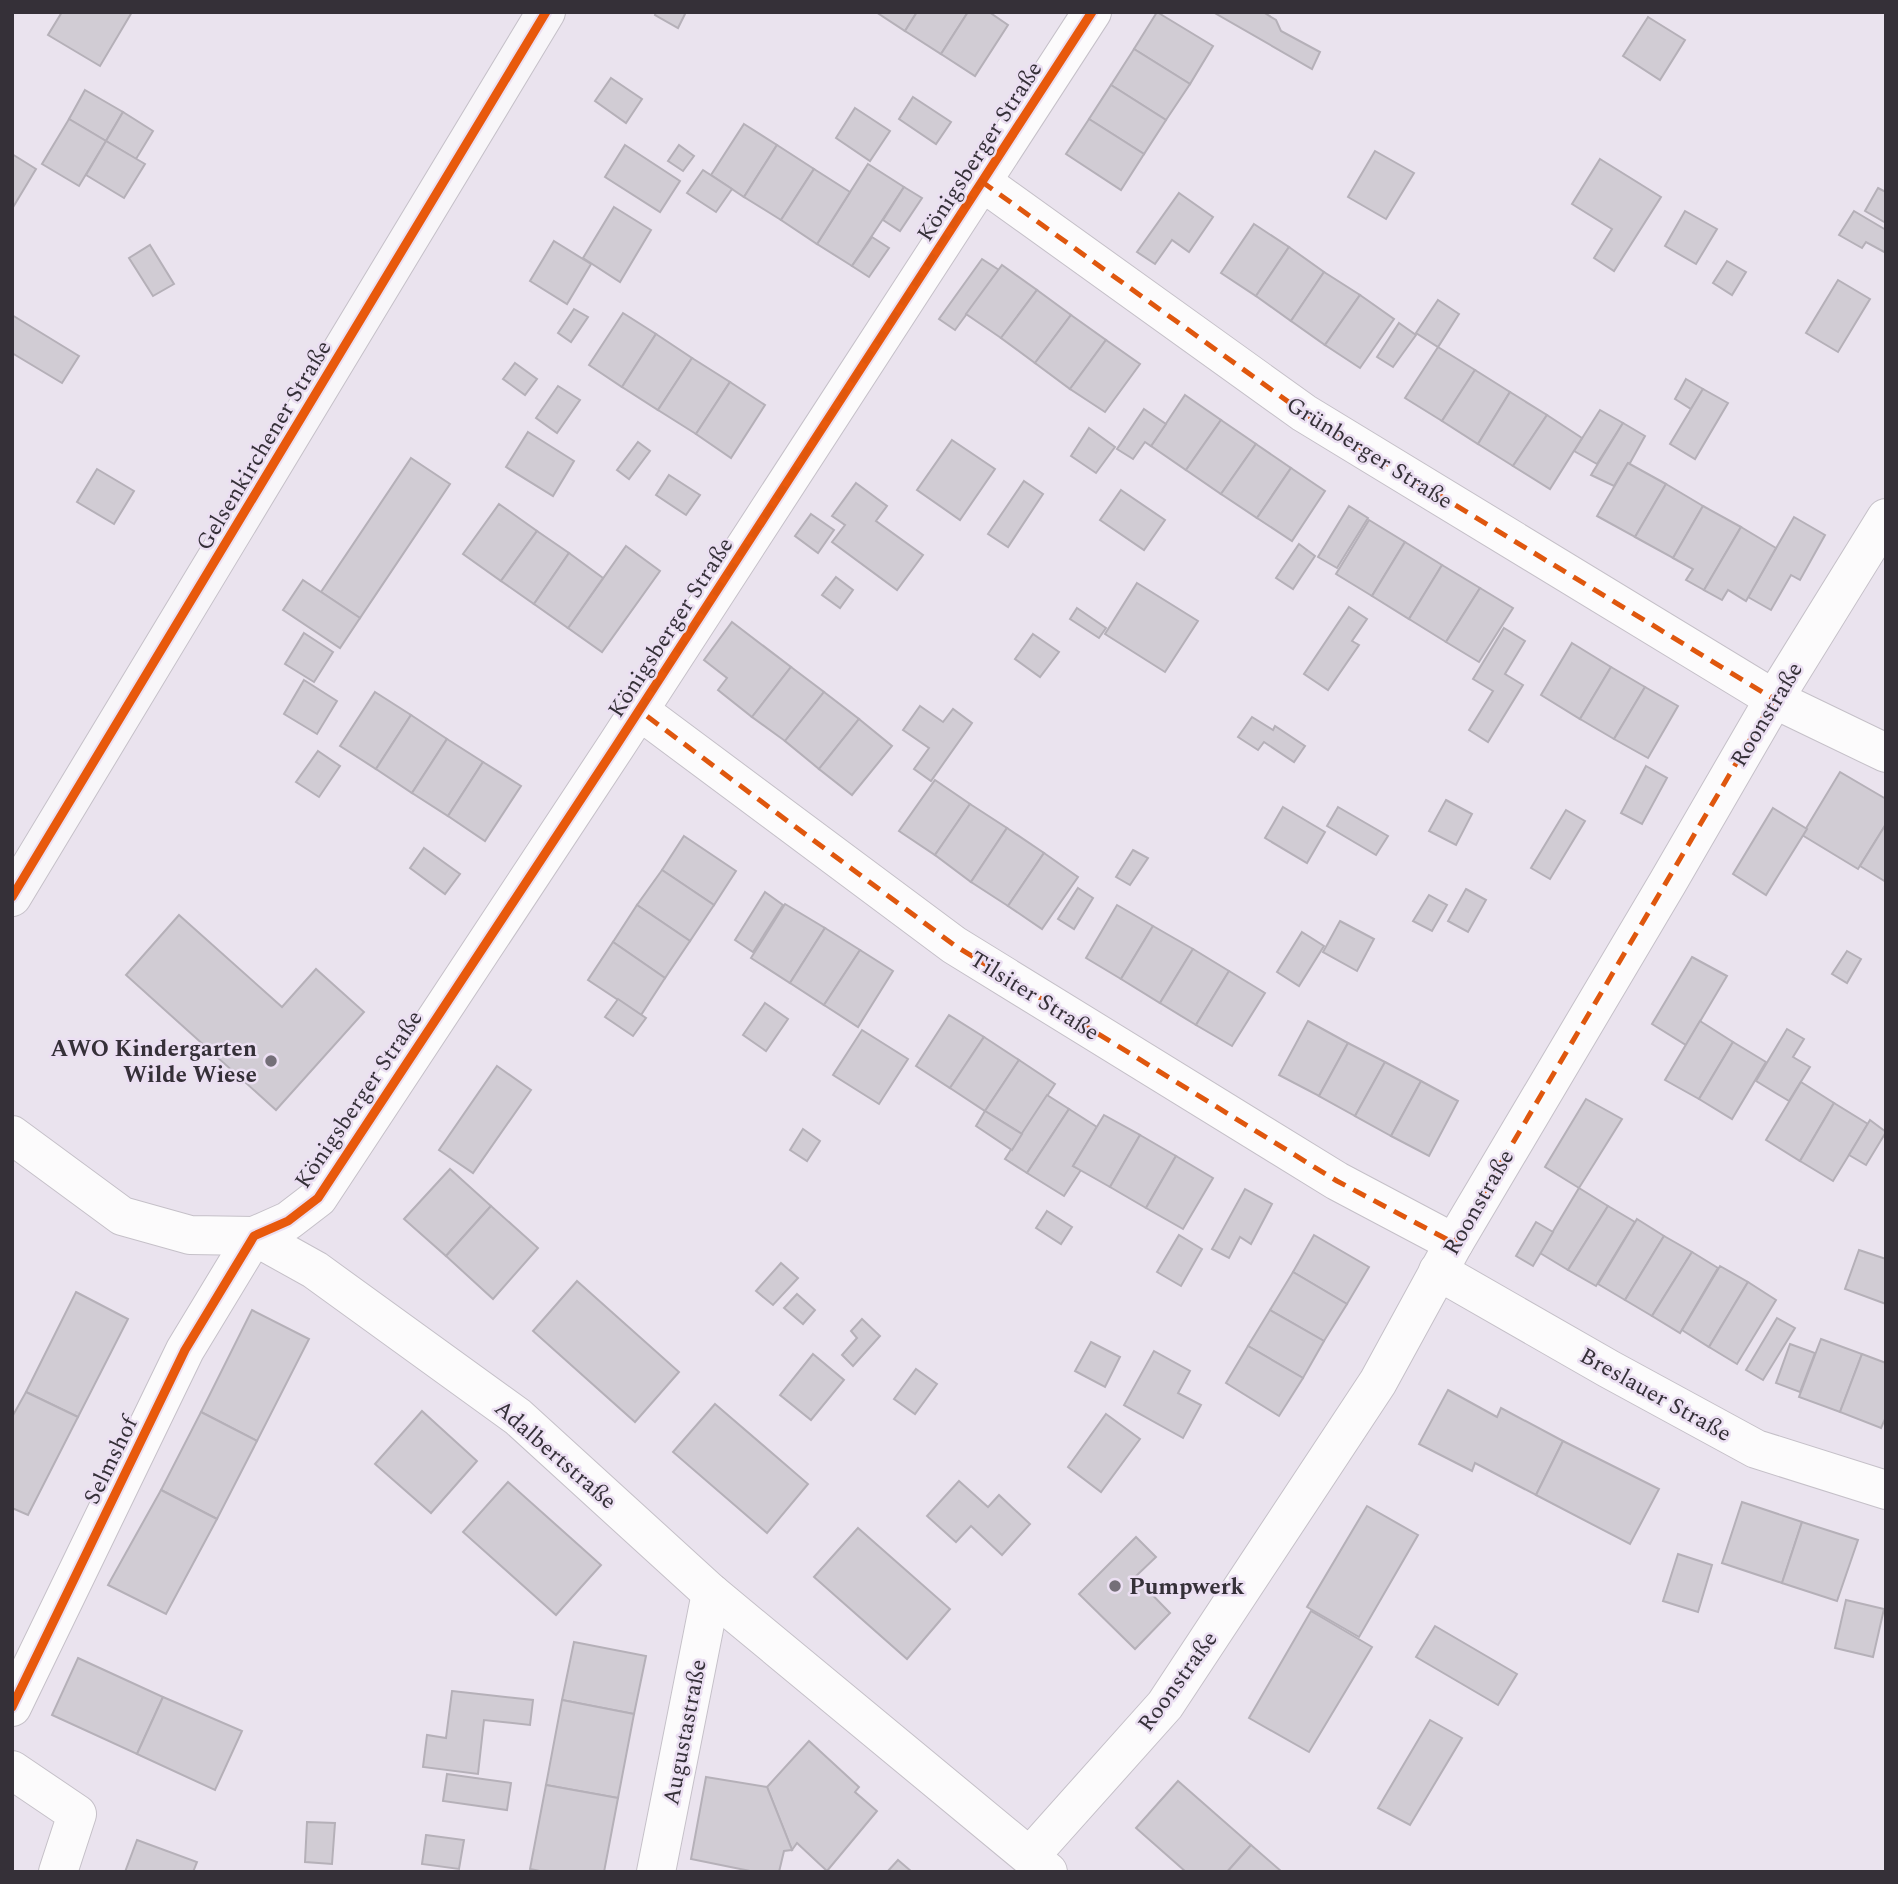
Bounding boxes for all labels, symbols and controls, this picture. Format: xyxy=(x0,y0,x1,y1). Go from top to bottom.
street label: Königsberger Straße xyxy=(909,55,1052,249)
street label: Gelsenkirchener Straße xyxy=(187,334,341,558)
street label: Grünberger Straße xyxy=(1279,388,1459,519)
street label: Königsberger Straße xyxy=(600,531,743,725)
street label: Roonstraße xyxy=(1722,656,1812,774)
street label: Tilsiter Straße xyxy=(963,942,1106,1050)
street label: Königsberger Straße xyxy=(286,1003,432,1196)
place label: AWO Kindergarten Wilde Wiese xyxy=(50,1032,257,1093)
marker: AWO Kindergarten Wilde Wiese xyxy=(263,1053,279,1069)
street label: Roonstraße xyxy=(1435,1143,1524,1262)
street label: Breslauer Straße xyxy=(1573,1339,1738,1452)
street label: Adalbertstraße xyxy=(486,1392,624,1518)
street label: Selmshof xyxy=(75,1409,149,1511)
place label: Pumpwerk xyxy=(1129,1570,1244,1605)
marker: Pumpwerk xyxy=(1107,1578,1123,1594)
street label: Roonstraße xyxy=(1130,1624,1227,1740)
street label: Augustastraße xyxy=(654,1656,717,1808)

